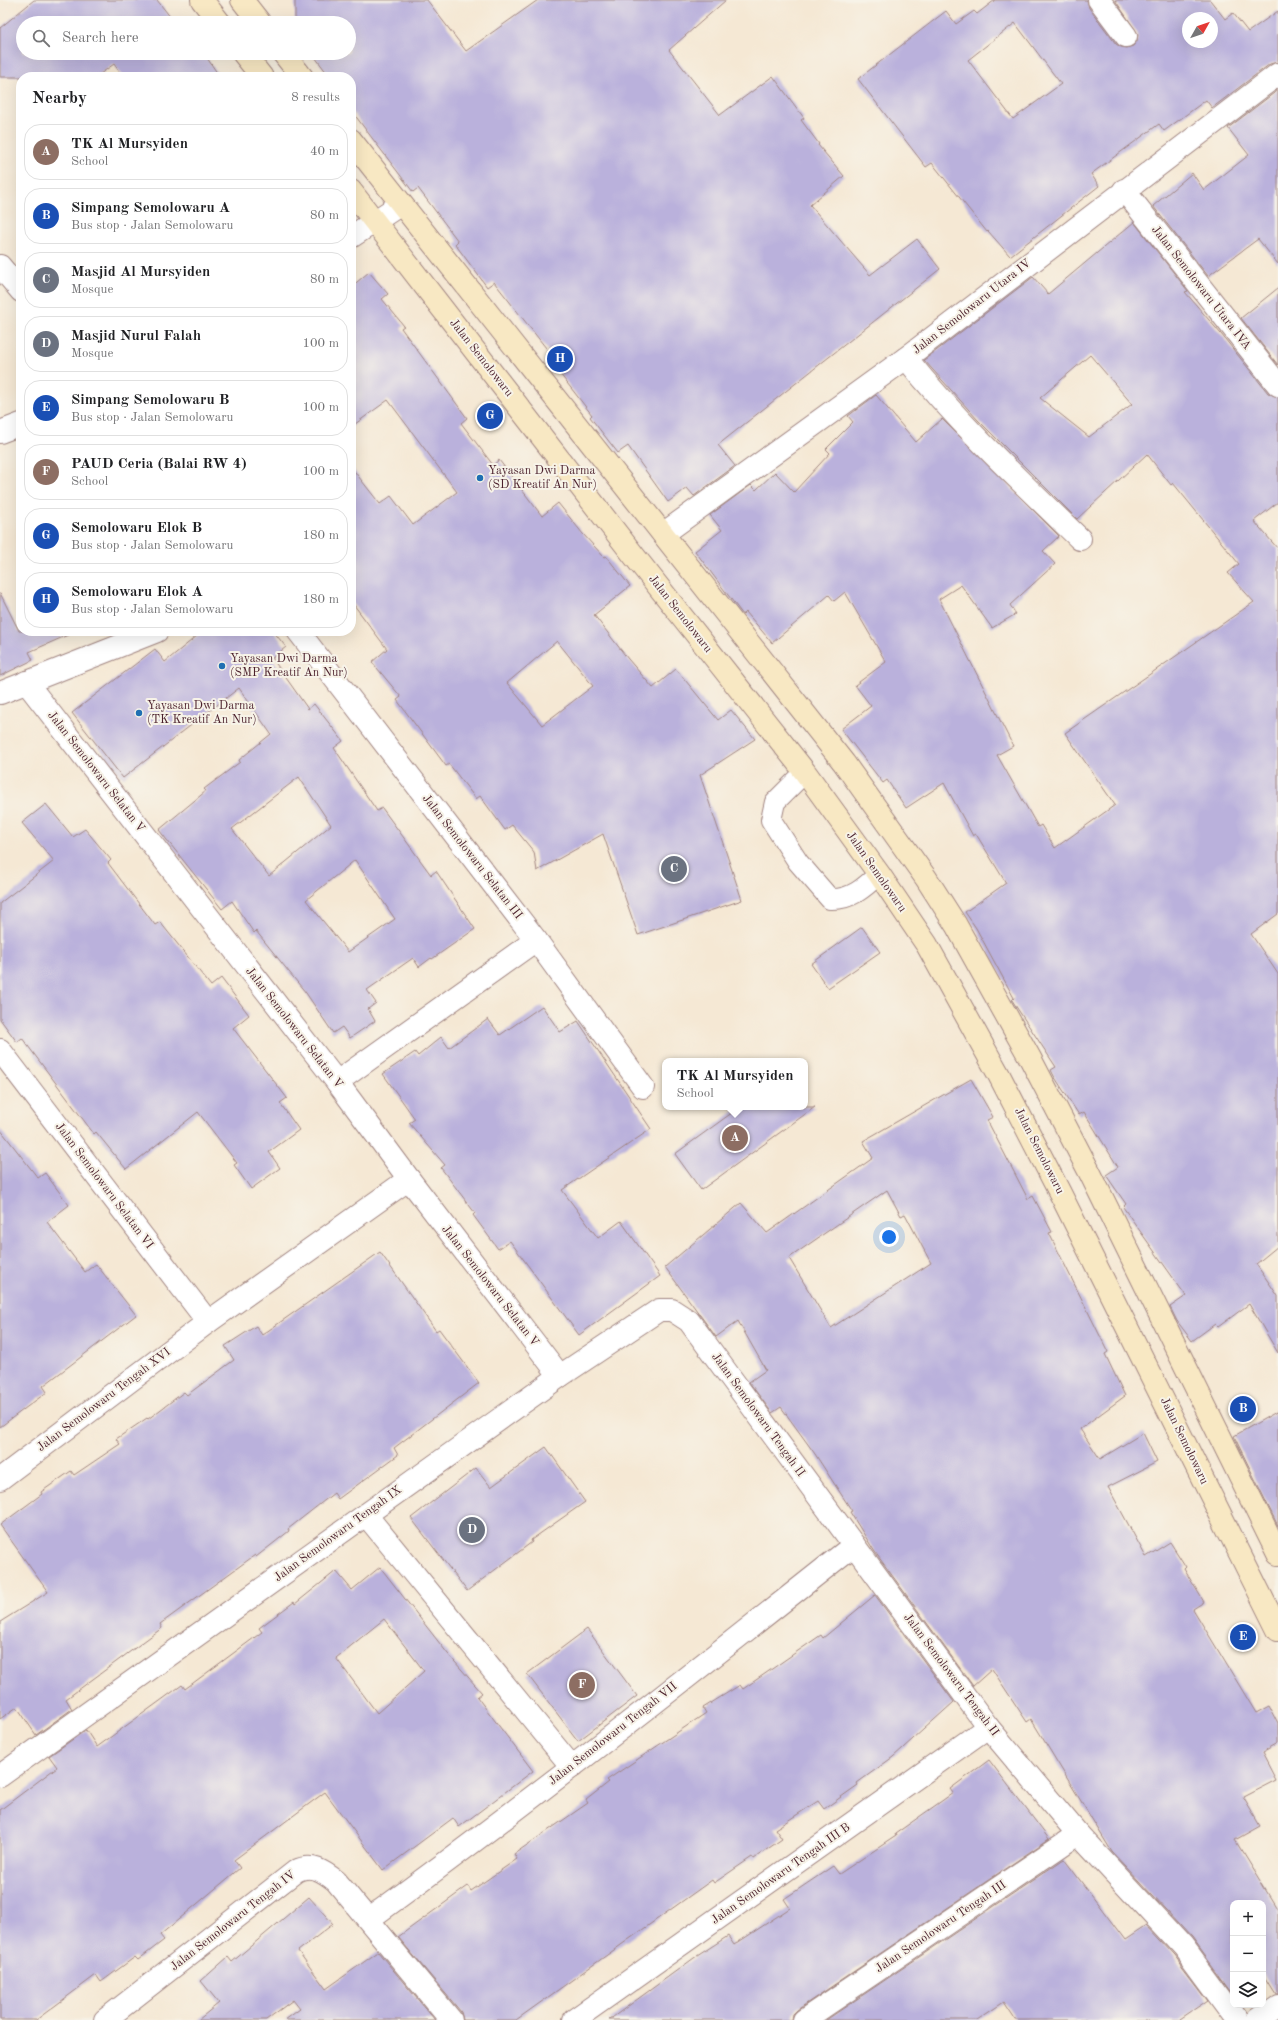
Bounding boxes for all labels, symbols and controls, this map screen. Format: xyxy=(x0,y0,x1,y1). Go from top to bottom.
north arrow xyxy=(1182,12,1218,48)
search box xyxy=(16,16,356,60)
icon: search xyxy=(30,27,52,49)
text: Search here xyxy=(62,31,139,46)
text: Nearby xyxy=(32,90,87,107)
text: 8 results xyxy=(291,91,340,104)
text: TK Al Mursyiden xyxy=(71,137,188,152)
text: A xyxy=(41,145,51,158)
text: 40 m xyxy=(310,145,339,158)
text: School xyxy=(71,155,108,168)
text: Simpang Semolowaru A xyxy=(71,201,230,216)
text: B xyxy=(41,209,51,222)
text: 80 m xyxy=(310,209,339,222)
text: Bus stop · Jalan Semolowaru xyxy=(71,219,233,232)
street label: Jalan Semolowaru Utara IVA xyxy=(1149,224,1253,352)
street label: Jalan Semolowaru Utara IV xyxy=(911,257,1033,357)
text: Masjid Al Mursyiden xyxy=(71,265,210,280)
text: C xyxy=(42,273,50,286)
text: 80 m xyxy=(310,273,339,286)
text: Mosque xyxy=(71,283,113,296)
street label: Jalan Semolowaru xyxy=(447,317,515,400)
text: Masjid Nurul Falah xyxy=(71,329,201,344)
text: D xyxy=(41,337,51,350)
text: 100 m xyxy=(302,337,339,350)
pin: H xyxy=(547,344,573,374)
text: Mosque xyxy=(71,347,113,360)
text: Simpang Semolowaru B xyxy=(71,393,230,408)
text: E xyxy=(42,401,50,414)
text: 100 m xyxy=(302,401,339,414)
pin: G xyxy=(477,401,503,431)
text: Bus stop · Jalan Semolowaru xyxy=(71,411,233,424)
text: PAUD Ceria (Balai RW 4) xyxy=(71,457,247,472)
text: F xyxy=(42,465,50,478)
text: 100 m xyxy=(302,465,339,478)
place label: Yayasan Dwi Darma (SD Kreatif An Nur) xyxy=(488,465,597,491)
marker: Yayasan Dwi Darma (SD Kreatif An Nur) xyxy=(475,473,485,483)
text: School xyxy=(71,475,108,488)
text: Semolowaru Elok B xyxy=(71,521,202,536)
text: G xyxy=(41,529,51,542)
text: 180 m xyxy=(302,529,339,542)
text: Bus stop · Jalan Semolowaru xyxy=(71,539,233,552)
street label: Jalan Semolowaru xyxy=(646,573,714,656)
text: Semolowaru Elok A xyxy=(71,585,203,600)
text: H xyxy=(41,593,51,606)
text: 180 m xyxy=(302,593,339,606)
text: Bus stop · Jalan Semolowaru xyxy=(71,603,233,616)
place label: Yayasan Dwi Darma (SMP Kreatif An Nur) xyxy=(230,653,348,679)
marker: Yayasan Dwi Darma (SMP Kreatif An Nur) xyxy=(217,661,227,671)
place label: Yayasan Dwi Darma (TK Kreatif An Nur) xyxy=(147,700,257,726)
marker: Yayasan Dwi Darma (TK Kreatif An Nur) xyxy=(134,708,144,718)
street label: Jalan Semolowaru Selatan V xyxy=(45,709,147,835)
street label: Jalan Semolowaru Selatan III xyxy=(420,792,525,922)
street label: Jalan Semolowaru xyxy=(844,830,909,915)
pin: C xyxy=(661,854,687,884)
street label: Jalan Semolowaru Selatan V xyxy=(243,965,345,1091)
popup xyxy=(662,1058,808,1110)
text: TK Al Mursyiden xyxy=(677,1069,793,1084)
text: School xyxy=(677,1087,714,1100)
street label: Jalan Semolowaru xyxy=(1012,1106,1066,1197)
street label: Jalan Semolowaru Selatan VI xyxy=(53,1121,155,1252)
pin: A xyxy=(722,1123,748,1153)
street label: Jalan Semolowaru Selatan V xyxy=(439,1223,541,1349)
your location xyxy=(879,1227,899,1247)
street label: Jalan Semolowaru Tengah XVI xyxy=(35,1346,173,1454)
street label: Jalan Semolowaru Tengah II xyxy=(709,1351,807,1479)
pin: B xyxy=(1230,1394,1256,1424)
street label: Jalan Semolowaru xyxy=(1158,1396,1210,1487)
street label: Jalan Semolowaru Tengah IX xyxy=(272,1484,404,1584)
pin: D xyxy=(459,1515,485,1545)
street label: Jalan Semolowaru Tengah II xyxy=(901,1612,1001,1739)
pin: E xyxy=(1230,1622,1256,1652)
pin: F xyxy=(569,1670,595,1700)
street label: Jalan Semolowaru Tengah VII xyxy=(547,1680,680,1788)
street label: Jalan Semolowaru Tengah III B xyxy=(709,1821,853,1927)
street label: Jalan Semolowaru Tengah IV xyxy=(168,1869,298,1973)
street label: Jalan Semolowaru Tengah III xyxy=(874,1879,1009,1975)
map controls xyxy=(1230,1900,1266,2008)
button: + xyxy=(1230,1900,1266,1936)
button: − xyxy=(1230,1936,1266,1972)
button: layers xyxy=(1230,1972,1266,2008)

